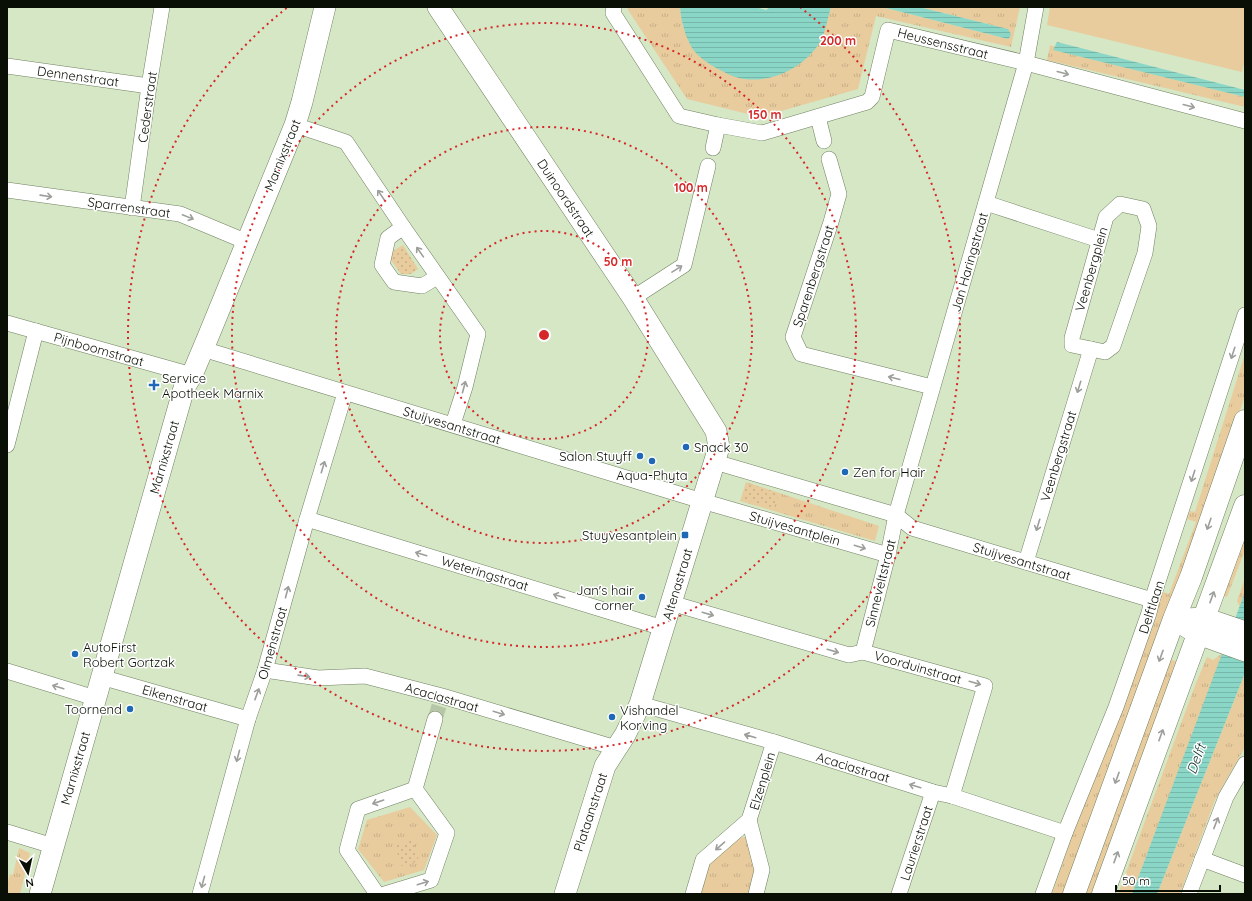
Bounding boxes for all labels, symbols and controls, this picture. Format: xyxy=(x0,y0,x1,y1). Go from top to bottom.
street label: Heussensstraat xyxy=(896,24,990,62)
text: 200 m xyxy=(820,33,856,48)
street label: Dennenstraat xyxy=(36,62,120,90)
street label: Cederstraat xyxy=(134,70,160,144)
one-way arrow xyxy=(1057,70,1070,77)
one-way arrow xyxy=(1182,103,1195,110)
text: 150 m xyxy=(748,107,782,122)
street label: Marnixstraat xyxy=(260,117,304,193)
street label: Duinoordstraat xyxy=(534,156,598,240)
text: 100 m xyxy=(674,180,708,195)
one-way arrow xyxy=(377,190,385,201)
one-way arrow xyxy=(39,192,52,200)
street label: Sparrenstraat xyxy=(87,193,171,221)
street label: Jan Haringstraat xyxy=(947,211,991,313)
one-way arrow xyxy=(181,214,193,222)
street label: Sparenbergstraat xyxy=(789,223,837,329)
street label: Veenbergplein xyxy=(1071,225,1111,313)
one-way arrow xyxy=(416,247,424,258)
text: 50 m xyxy=(604,254,632,269)
one-way arrow xyxy=(671,265,682,273)
centre of rings xyxy=(537,328,551,342)
street label: Pijnboomstraat xyxy=(52,329,146,369)
one-way arrow xyxy=(1229,346,1236,359)
place label: Service Apotheek Marnix xyxy=(162,370,263,401)
one-way arrow xyxy=(888,373,901,381)
marker: Service Apotheek Marnix xyxy=(149,380,159,390)
one-way arrow xyxy=(1075,380,1082,393)
one-way arrow xyxy=(461,381,468,394)
street label: Stuijvesantstraat xyxy=(401,403,503,447)
street label: Veenbergstraat xyxy=(1037,409,1079,503)
street label: Marnixstraat xyxy=(146,418,182,496)
place label: Snack 30 xyxy=(694,439,749,455)
marker: Snack 30 xyxy=(681,442,691,452)
place label: Salon Stuyff xyxy=(559,448,633,464)
marker: Salon Stuyff xyxy=(635,451,645,461)
marker: Aqua-Phyta xyxy=(647,456,657,466)
one-way arrow xyxy=(320,461,327,474)
place label: Zen for Hair xyxy=(853,464,925,480)
place label: Aqua-Phyta xyxy=(616,467,688,483)
marker: Zen for Hair xyxy=(840,467,850,477)
one-way arrow xyxy=(1189,470,1196,483)
street label: Stuijvesantplein xyxy=(748,507,842,549)
one-way arrow xyxy=(1034,518,1041,531)
one-way arrow xyxy=(1205,518,1213,530)
place label: Stuyvesantplein xyxy=(582,527,677,543)
marker: Stuyvesantplein xyxy=(680,530,690,540)
street label: Sinneveltstraat xyxy=(861,537,899,629)
street label: Stuijvesantstraat xyxy=(971,539,1073,583)
one-way arrow xyxy=(854,544,867,551)
street label: Altenastraat xyxy=(659,546,695,622)
one-way arrow xyxy=(415,550,428,557)
street label: Weteringstraat xyxy=(439,552,531,594)
street label: Delftlaan xyxy=(1135,578,1167,636)
place label: Jan's hair corner xyxy=(576,582,634,613)
one-way arrow xyxy=(284,586,291,599)
one-way arrow xyxy=(1208,591,1216,603)
one-way arrow xyxy=(553,592,566,599)
marker: Jan's hair corner xyxy=(637,592,647,602)
street label: Olmenstraat xyxy=(254,605,290,681)
one-way arrow xyxy=(702,611,715,618)
place label: AutoFirst Robert Gortzak xyxy=(83,639,175,670)
street label: Voorduinstraat xyxy=(872,647,964,687)
one-way arrow xyxy=(826,648,839,655)
marker: AutoFirst Robert Gortzak xyxy=(70,649,80,659)
one-way arrow xyxy=(1157,649,1164,662)
one-way arrow xyxy=(297,672,310,680)
street label: Acaciastraat xyxy=(403,679,481,715)
one-way arrow xyxy=(969,680,982,687)
street label: Eikenstraat xyxy=(140,681,210,715)
one-way arrow xyxy=(52,683,65,690)
one-way arrow xyxy=(253,689,261,701)
place label: Toornend xyxy=(65,701,122,717)
place label: Vishandel Korving xyxy=(620,702,679,733)
marker: Toornend xyxy=(125,704,135,714)
one-way arrow xyxy=(492,710,505,717)
marker: Vishandel Korving xyxy=(607,712,617,722)
street label: Marnixstraat xyxy=(57,729,93,807)
one-way arrow xyxy=(1158,730,1166,742)
one-way arrow xyxy=(744,731,757,739)
water label: Delft xyxy=(1182,739,1211,777)
street label: Acaciastraat xyxy=(814,748,892,786)
one-way arrow xyxy=(234,749,241,762)
street label: Elzenplein xyxy=(746,750,778,812)
street label: Plataanstraat xyxy=(570,770,610,854)
one-way arrow xyxy=(1112,772,1120,784)
one-way arrow xyxy=(908,782,921,789)
one-way arrow xyxy=(371,799,384,806)
street label: Laurierstraat xyxy=(896,804,936,882)
one-way arrow xyxy=(1212,817,1220,829)
one-way arrow xyxy=(715,841,725,850)
one-way arrow xyxy=(1113,852,1121,864)
north arrow xyxy=(8,853,48,893)
scale bar xyxy=(1116,867,1220,893)
text: 50 m xyxy=(1122,873,1150,888)
text: N xyxy=(24,875,35,890)
one-way arrow xyxy=(199,875,206,888)
one-way arrow xyxy=(416,879,429,886)

